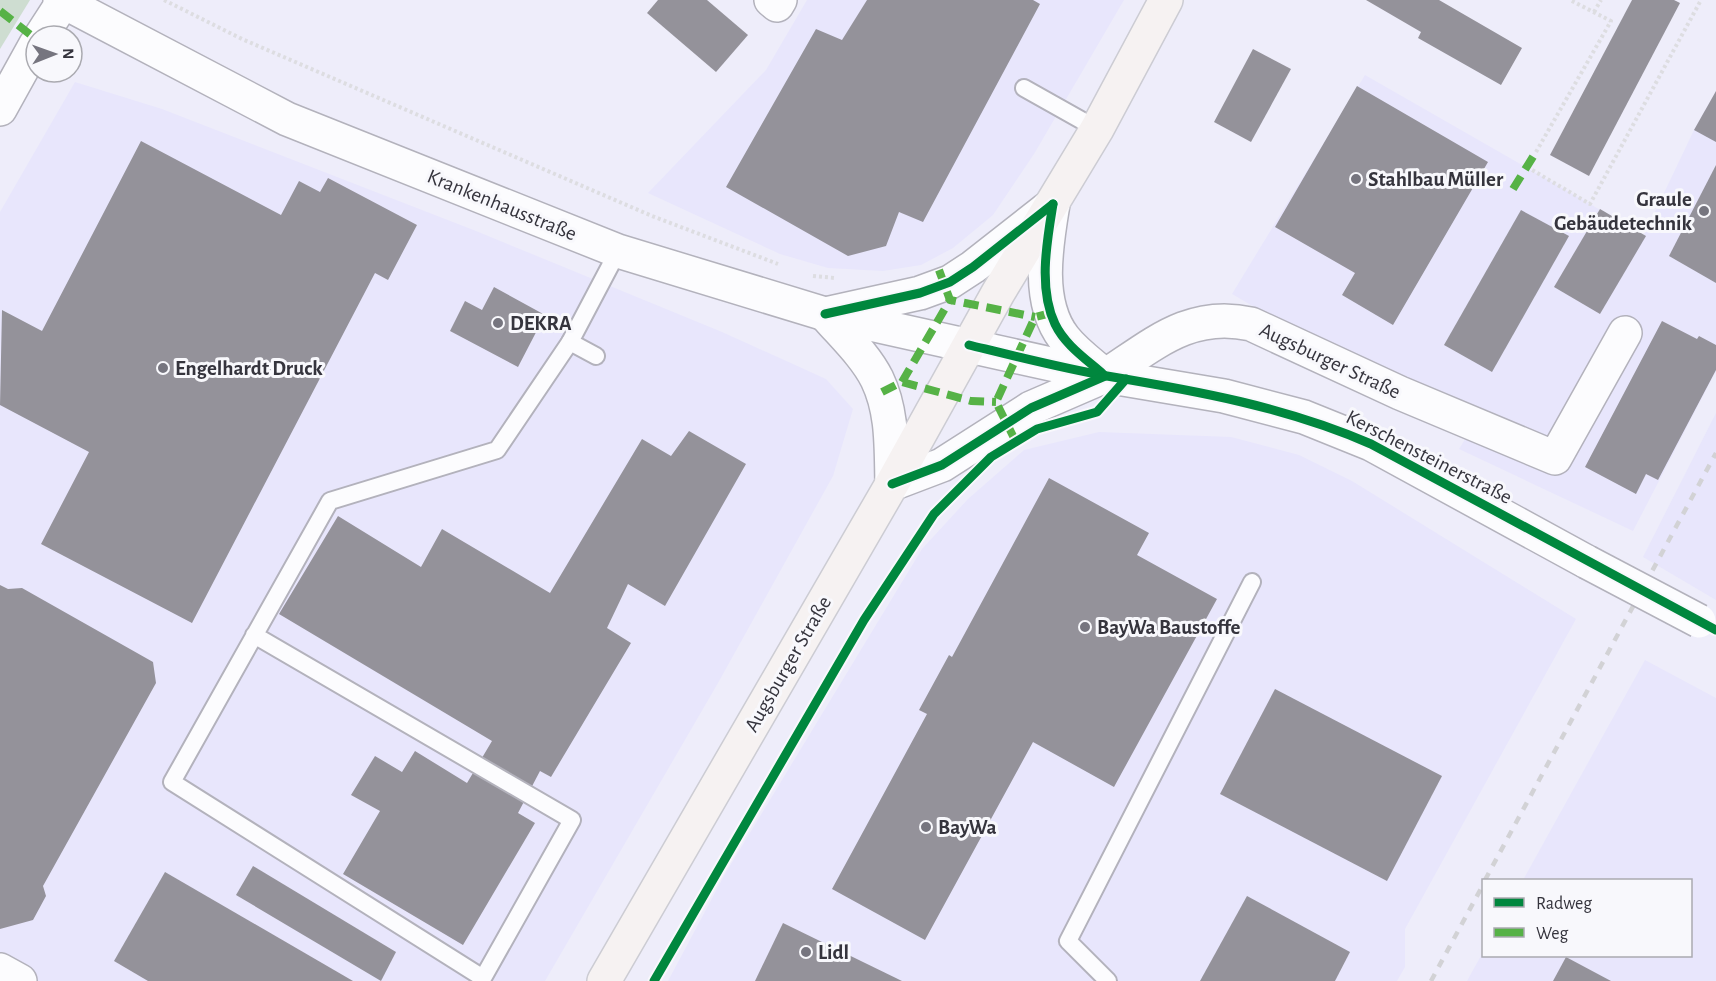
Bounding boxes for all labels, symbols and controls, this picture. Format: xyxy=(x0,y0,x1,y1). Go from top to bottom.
north arrow xyxy=(24,24,84,84)
text: N xyxy=(60,48,76,59)
street label: Krankenhausstraße xyxy=(424,165,580,245)
place label: Stahlbau Müller xyxy=(1368,169,1504,190)
marker: Stahlbau Müller xyxy=(1349,172,1363,186)
place label: Graule Gebäudetechnik xyxy=(1554,189,1693,234)
marker: Graule Gebäudetechnik xyxy=(1697,204,1711,218)
place label: DEKRA xyxy=(510,313,572,334)
marker: DEKRA xyxy=(491,316,505,330)
street label: Augsburger Straße xyxy=(1256,319,1404,403)
place label: Engelhardt Druck xyxy=(175,358,323,379)
marker: Engelhardt Druck xyxy=(156,361,170,375)
street label: Kerschensteinerstraße xyxy=(1343,406,1515,508)
street label: Augsburger Straße xyxy=(741,593,835,735)
place label: BayWa Baustoffe xyxy=(1097,617,1241,638)
marker: BayWa Baustoffe xyxy=(1078,620,1092,634)
place label: BayWa xyxy=(938,817,997,838)
marker: BayWa xyxy=(919,820,933,834)
legend xyxy=(1482,879,1692,957)
text: Radweg xyxy=(1536,895,1592,913)
text: Weg xyxy=(1536,925,1568,943)
place label: Lidl xyxy=(818,942,849,963)
marker: Lidl xyxy=(799,945,813,959)

